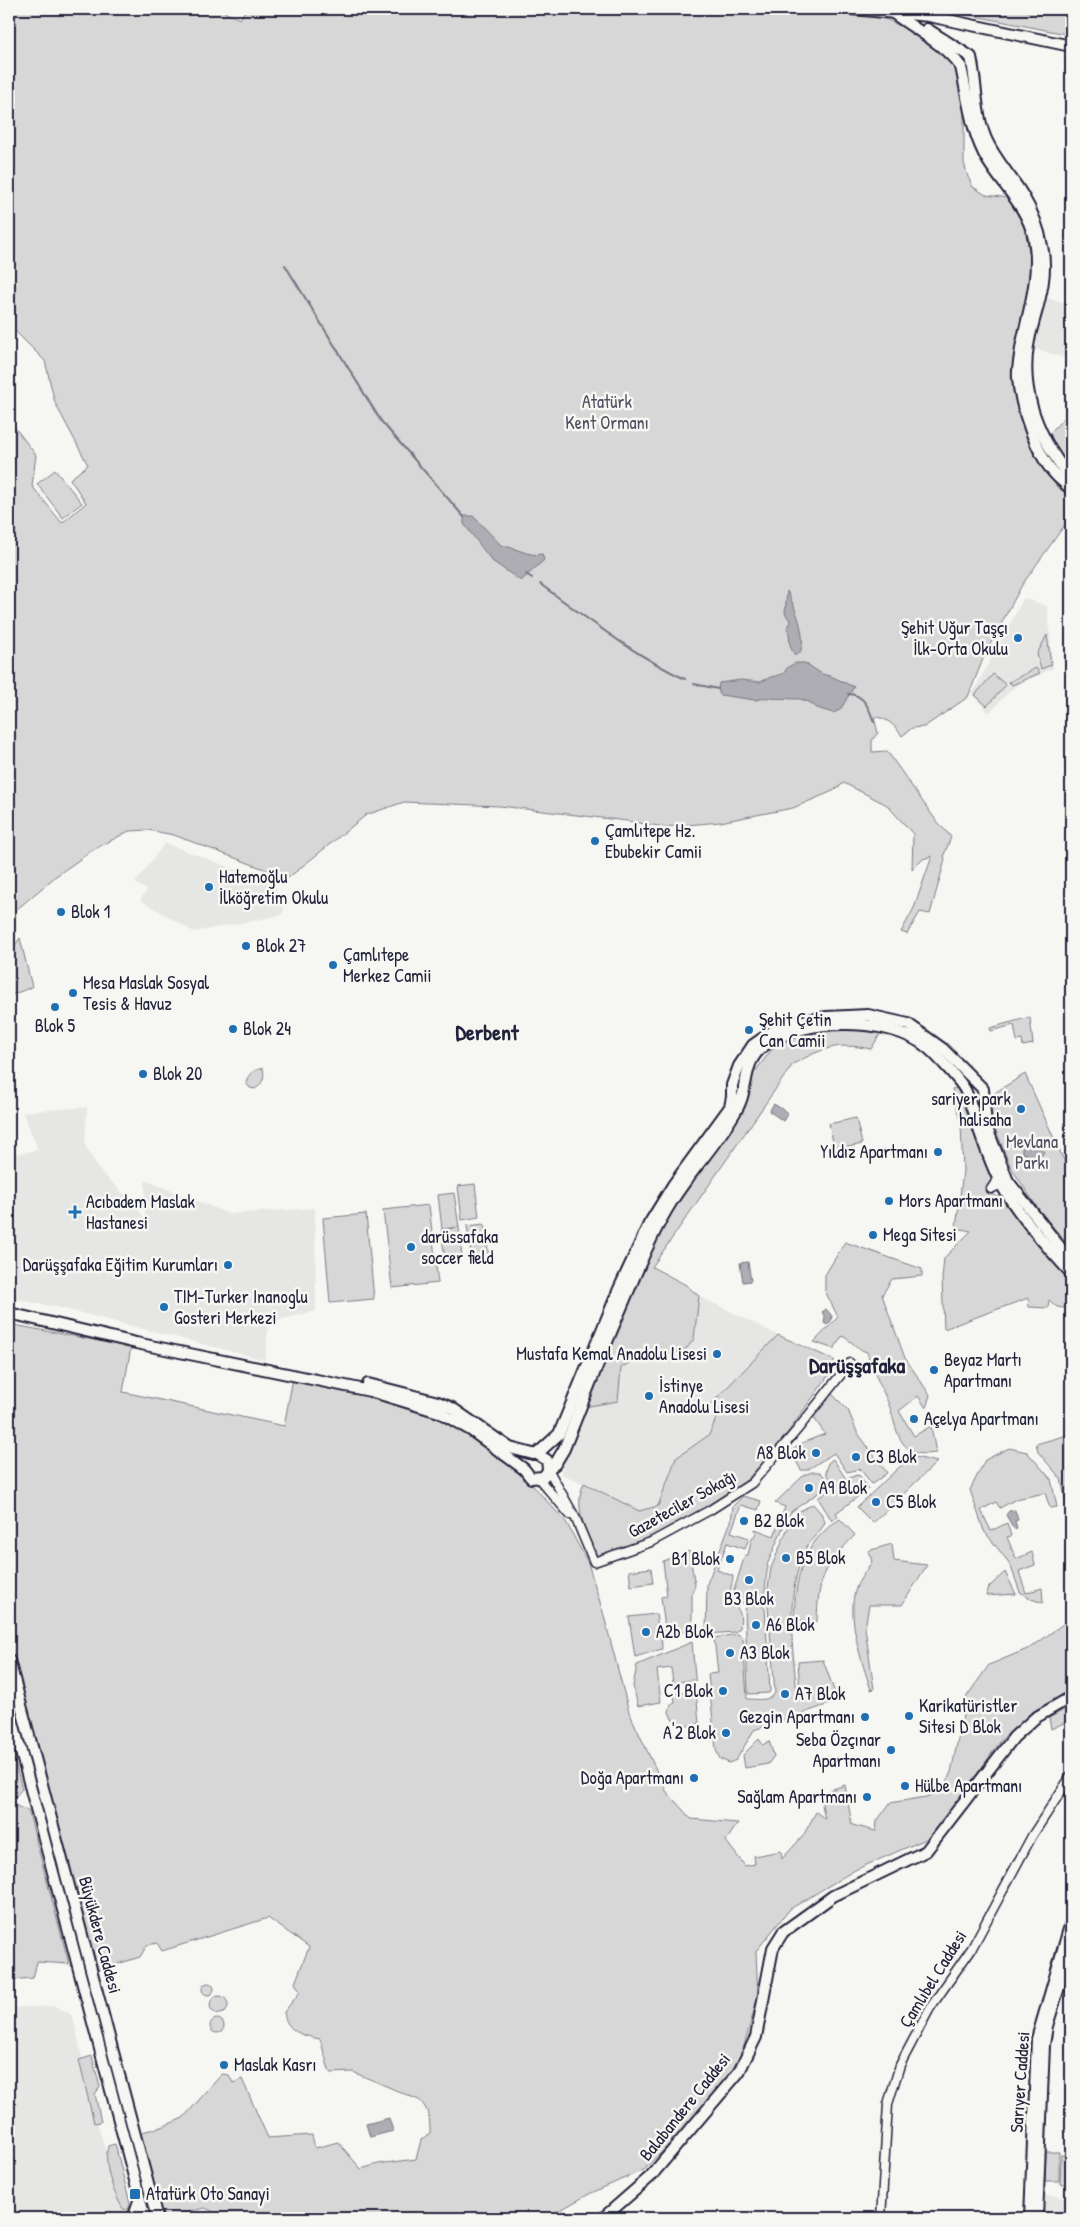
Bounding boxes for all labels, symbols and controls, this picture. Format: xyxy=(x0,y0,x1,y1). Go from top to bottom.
park label: Atatürk Kent Ormanı xyxy=(565,389,649,435)
place label: Şehit Uğur Taşçı İlk-Orta Okulu xyxy=(901,615,1008,661)
marker: Şehit Uğur Taşçı İlk-Orta Okulu xyxy=(1012,632,1024,644)
place label: Çamlıtepe Hz. Ebubekir Camii xyxy=(605,818,702,864)
marker: Çamlıtepe Hz. Ebubekir Camii xyxy=(589,835,601,847)
place label: Hatemoğlu İlköğretim Okulu xyxy=(219,864,328,910)
marker: Hatemoğlu İlköğretim Okulu xyxy=(203,881,215,893)
place label: Blok 1 xyxy=(71,899,110,924)
marker: Blok 1 xyxy=(55,906,67,918)
place label: Blok 27 xyxy=(256,933,306,958)
marker: Blok 27 xyxy=(240,940,252,952)
place label: Çamlıtepe Merkez Camii xyxy=(343,942,432,988)
marker: Çamlıtepe Merkez Camii xyxy=(327,959,339,971)
place label: Mesa Maslak Sosyal Tesis & Havuz xyxy=(83,970,209,1016)
marker: Mesa Maslak Sosyal Tesis & Havuz xyxy=(67,987,79,999)
marker: Blok 5 xyxy=(49,1001,61,1013)
place label: Şehit Çetin Can Camii xyxy=(759,1007,832,1053)
place label: Blok 5 xyxy=(35,1013,76,1038)
place label: Blok 24 xyxy=(243,1016,291,1041)
district label: Derbent xyxy=(455,1017,520,1047)
marker: Blok 24 xyxy=(227,1023,239,1035)
marker: Şehit Çetin Can Camii xyxy=(743,1024,755,1036)
place label: Blok 20 xyxy=(153,1061,202,1086)
marker: Blok 20 xyxy=(137,1068,149,1080)
place label: sariyer park halisaha xyxy=(931,1086,1012,1132)
marker: sariyer park halisaha xyxy=(1015,1103,1027,1115)
park label: Mevlana Parkı xyxy=(1006,1129,1058,1175)
place label: Yıldız Apartmanı xyxy=(820,1139,928,1164)
marker: Yıldız Apartmanı xyxy=(932,1146,944,1158)
place label: Mors Apartmanı xyxy=(899,1188,1003,1213)
place label: Acıbadem Maslak Hastanesi xyxy=(86,1189,195,1235)
marker: Mors Apartmanı xyxy=(883,1195,895,1207)
marker: Acıbadem Maslak Hastanesi xyxy=(68,1205,82,1219)
place label: Mega Sitesi xyxy=(883,1222,957,1247)
place label: darüssafaka soccer field xyxy=(421,1224,498,1270)
marker: Mega Sitesi xyxy=(867,1229,879,1241)
marker: darüssafaka soccer field xyxy=(405,1241,417,1253)
place label: Darüşşafaka Eğitim Kurumları xyxy=(23,1252,218,1277)
marker: Darüşşafaka Eğitim Kurumları xyxy=(222,1259,234,1271)
place label: TIM-Turker Inanoglu Gosteri Merkezi xyxy=(174,1284,308,1330)
marker: TIM-Turker Inanoglu Gosteri Merkezi xyxy=(158,1301,170,1313)
place label: Mustafa Kemal Anadolu Lisesi xyxy=(516,1341,707,1366)
place label: Beyaz Martı Apartmanı xyxy=(944,1347,1022,1393)
marker: Mustafa Kemal Anadolu Lisesi xyxy=(711,1348,723,1360)
district label: Darüşşafaka xyxy=(809,1350,905,1380)
marker: Beyaz Martı Apartmanı xyxy=(928,1364,940,1376)
place label: İstinye Anadolu Lisesi xyxy=(659,1373,749,1419)
marker: İstinye Anadolu Lisesi xyxy=(643,1390,655,1402)
place label: Açelya Apartmanı xyxy=(924,1406,1039,1431)
marker: Açelya Apartmanı xyxy=(908,1413,920,1425)
place label: A8 Blok xyxy=(757,1440,807,1465)
place label: C3 Blok xyxy=(866,1444,917,1469)
marker: A8 Blok xyxy=(810,1447,822,1459)
marker: C3 Blok xyxy=(850,1451,862,1463)
street label: Gazeteciler Sokağı xyxy=(623,1464,740,1544)
place label: A9 Blok xyxy=(819,1475,868,1500)
marker: A9 Blok xyxy=(803,1482,815,1494)
place label: C5 Blok xyxy=(886,1489,937,1514)
marker: C5 Blok xyxy=(870,1496,882,1508)
place label: B2 Blok xyxy=(754,1508,805,1533)
marker: B2 Blok xyxy=(738,1515,750,1527)
place label: B5 Blok xyxy=(796,1545,846,1570)
place label: B1 Blok xyxy=(672,1546,721,1571)
marker: B5 Blok xyxy=(780,1552,792,1564)
marker: B1 Blok xyxy=(724,1553,736,1565)
marker: B3 Blok xyxy=(743,1574,755,1586)
place label: B3 Blok xyxy=(724,1586,775,1611)
place label: A6 Blok xyxy=(766,1612,815,1637)
place label: A2b Blok xyxy=(656,1619,714,1644)
marker: A6 Blok xyxy=(750,1619,762,1631)
marker: A2b Blok xyxy=(640,1626,652,1638)
place label: A3 Blok xyxy=(740,1640,790,1665)
marker: A3 Blok xyxy=(724,1647,736,1659)
place label: C1 Blok xyxy=(664,1678,714,1703)
place label: A7 Blok xyxy=(795,1681,846,1706)
marker: C1 Blok xyxy=(717,1685,729,1697)
marker: A7 Blok xyxy=(779,1688,791,1700)
place label: Karikatüristler Sitesi D Blok xyxy=(919,1693,1017,1739)
place label: Gezgin Apartmanı xyxy=(739,1704,855,1729)
marker: Karikatüristler Sitesi D Blok xyxy=(903,1710,915,1722)
marker: Gezgin Apartmanı xyxy=(859,1711,871,1723)
place label: A'2 Blok xyxy=(663,1720,717,1745)
marker: A'2 Blok xyxy=(720,1727,732,1739)
place label: Seba Özçınar Apartmanı xyxy=(796,1727,881,1773)
marker: Seba Özçınar Apartmanı xyxy=(885,1744,897,1756)
place label: Doğa Apartmanı xyxy=(581,1765,684,1790)
marker: Doğa Apartmanı xyxy=(688,1772,700,1784)
place label: Hülbe Apartmanı xyxy=(915,1773,1022,1798)
marker: Hülbe Apartmanı xyxy=(899,1780,911,1792)
place label: Sağlam Apartmanı xyxy=(737,1784,857,1809)
marker: Sağlam Apartmanı xyxy=(861,1791,873,1803)
street label: Büyükdere Caddesi xyxy=(73,1874,128,1996)
street label: Çamlıbel Caddesi xyxy=(893,1925,972,2032)
street label: Sarıyer Caddesi xyxy=(1004,2031,1036,2133)
street label: Balabandere Caddesi xyxy=(633,2047,736,2166)
place label: Maslak Kasrı xyxy=(234,2052,317,2077)
marker: Maslak Kasrı xyxy=(218,2059,230,2071)
place label: Atatürk Oto Sanayi xyxy=(146,2181,270,2206)
marker: Atatürk Oto Sanayi xyxy=(128,2187,142,2201)

